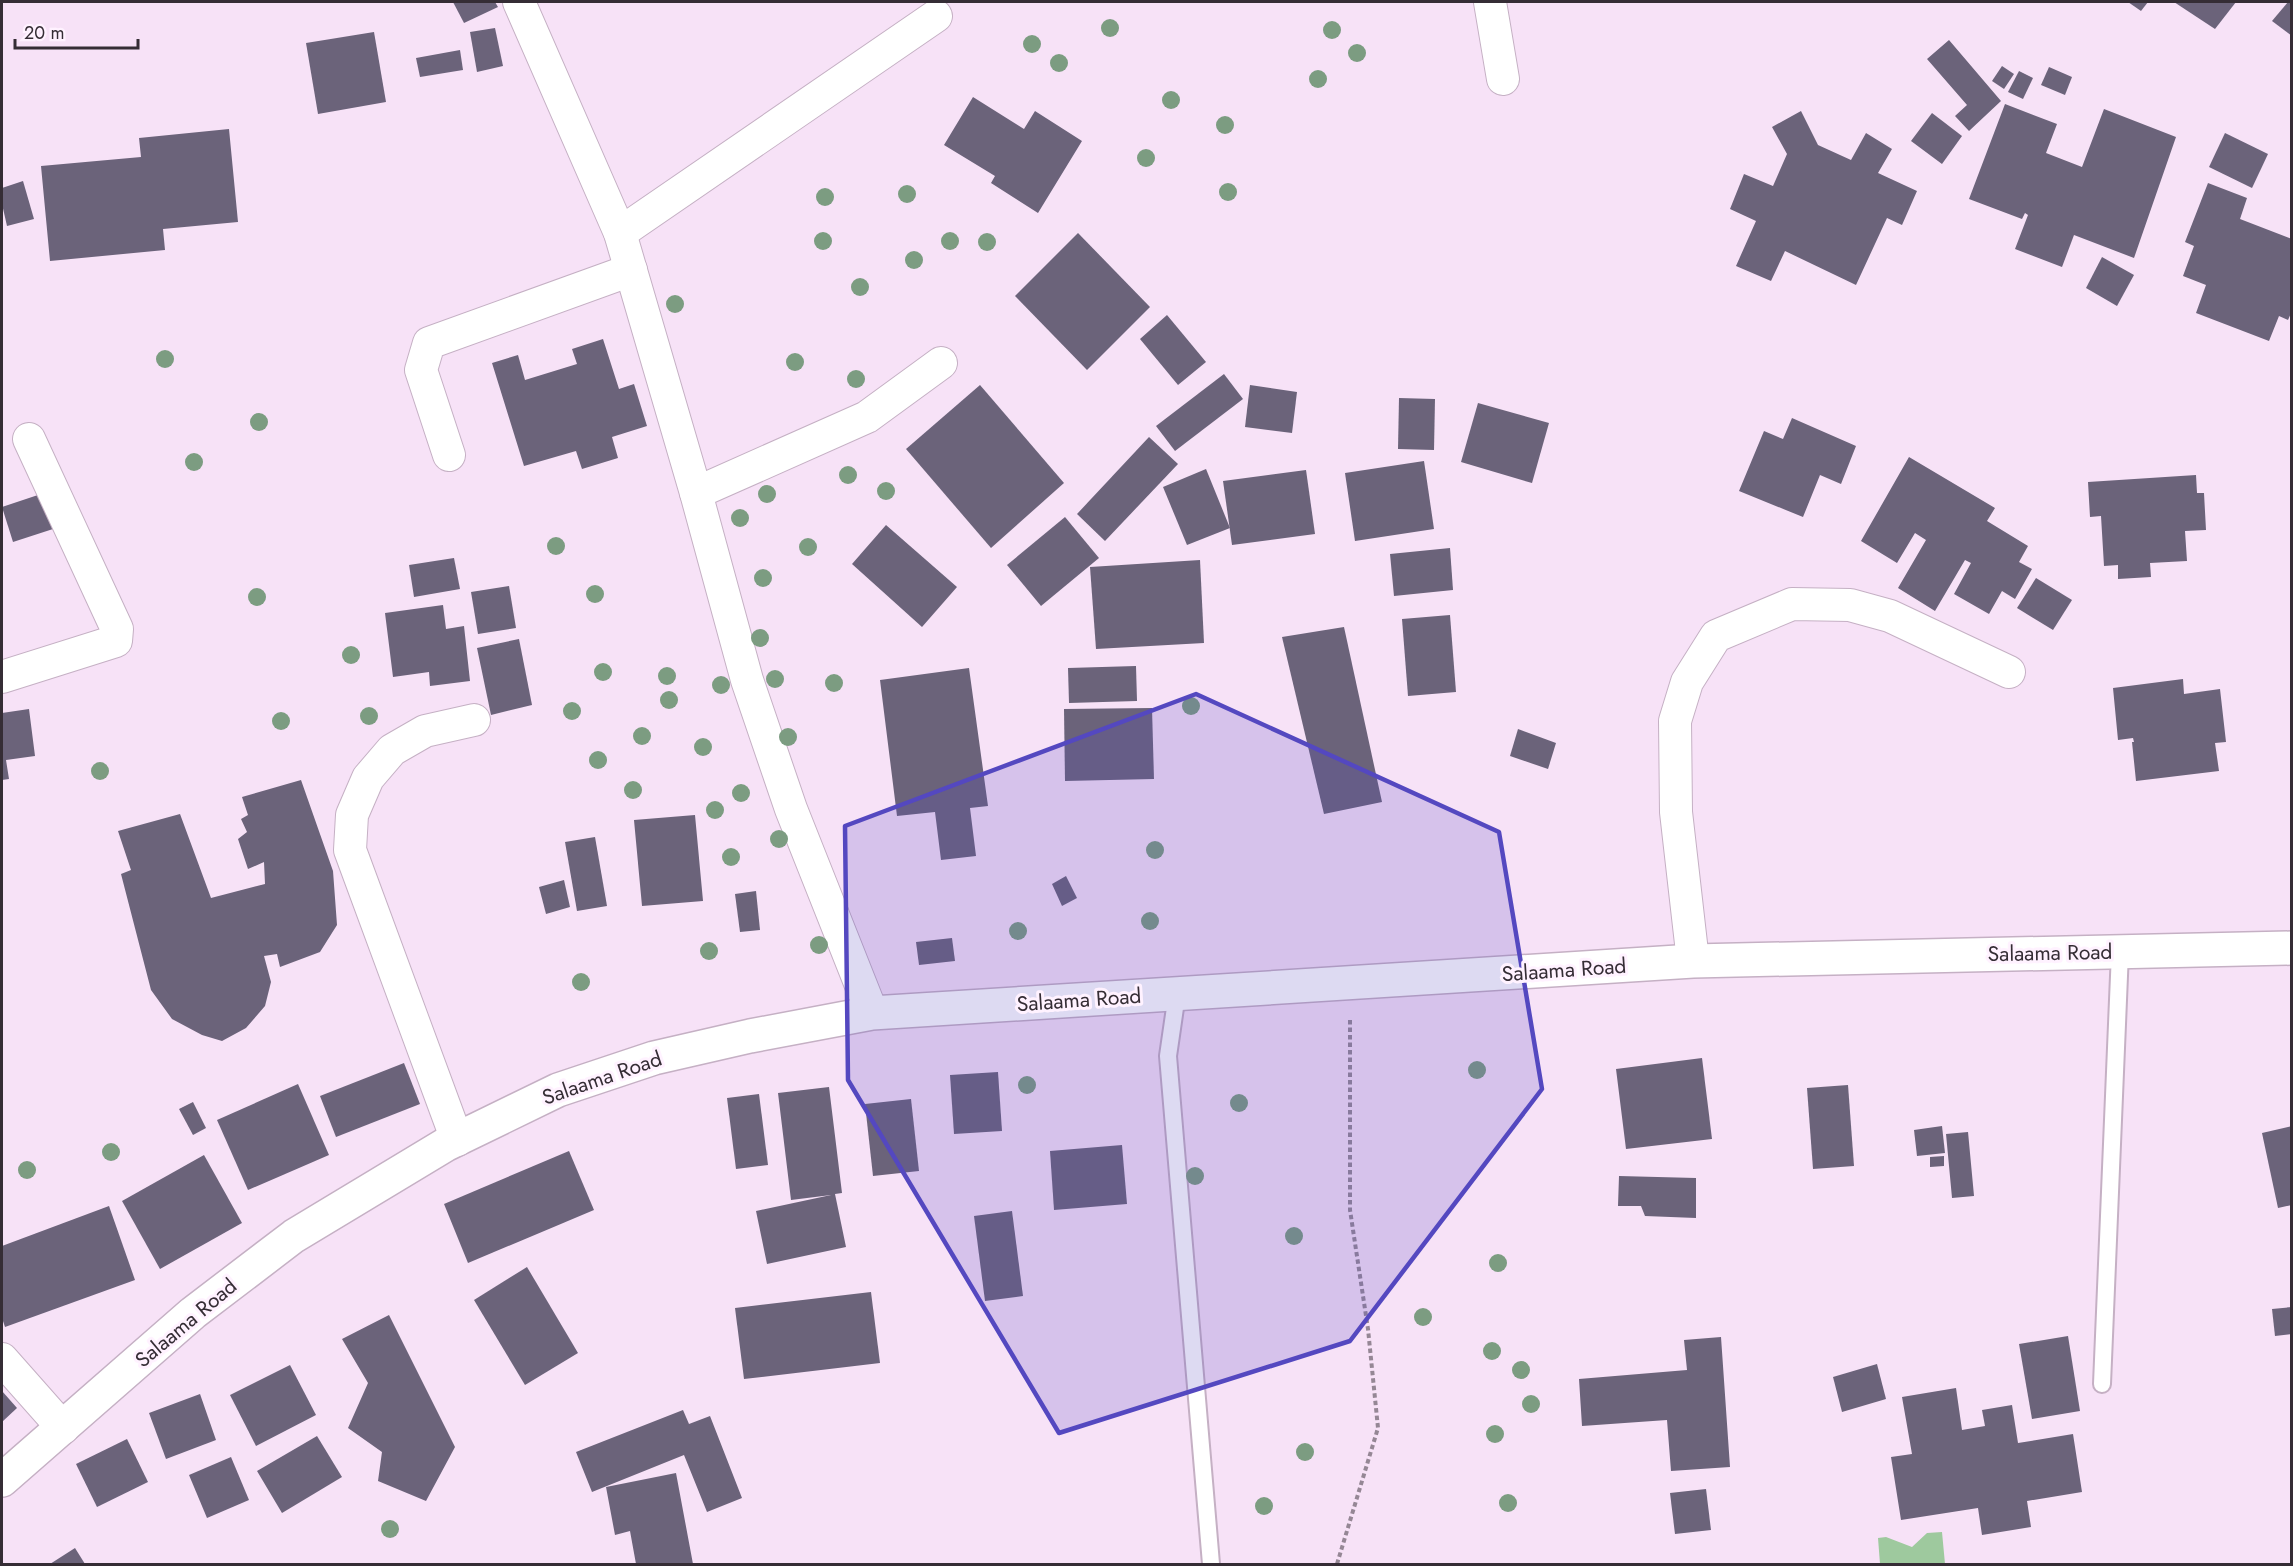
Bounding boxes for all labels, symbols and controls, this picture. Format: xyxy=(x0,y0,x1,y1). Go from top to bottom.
scale bar xyxy=(15,12,138,50)
text: 20 m xyxy=(24,20,64,46)
street label: Salaama Road xyxy=(1987,937,2113,969)
street label: Salaama Road xyxy=(1501,951,1627,989)
street label: Salaama Road xyxy=(1016,981,1142,1019)
street label: Salaama Road xyxy=(538,1044,666,1112)
street label: Salaama Road xyxy=(129,1271,243,1375)

